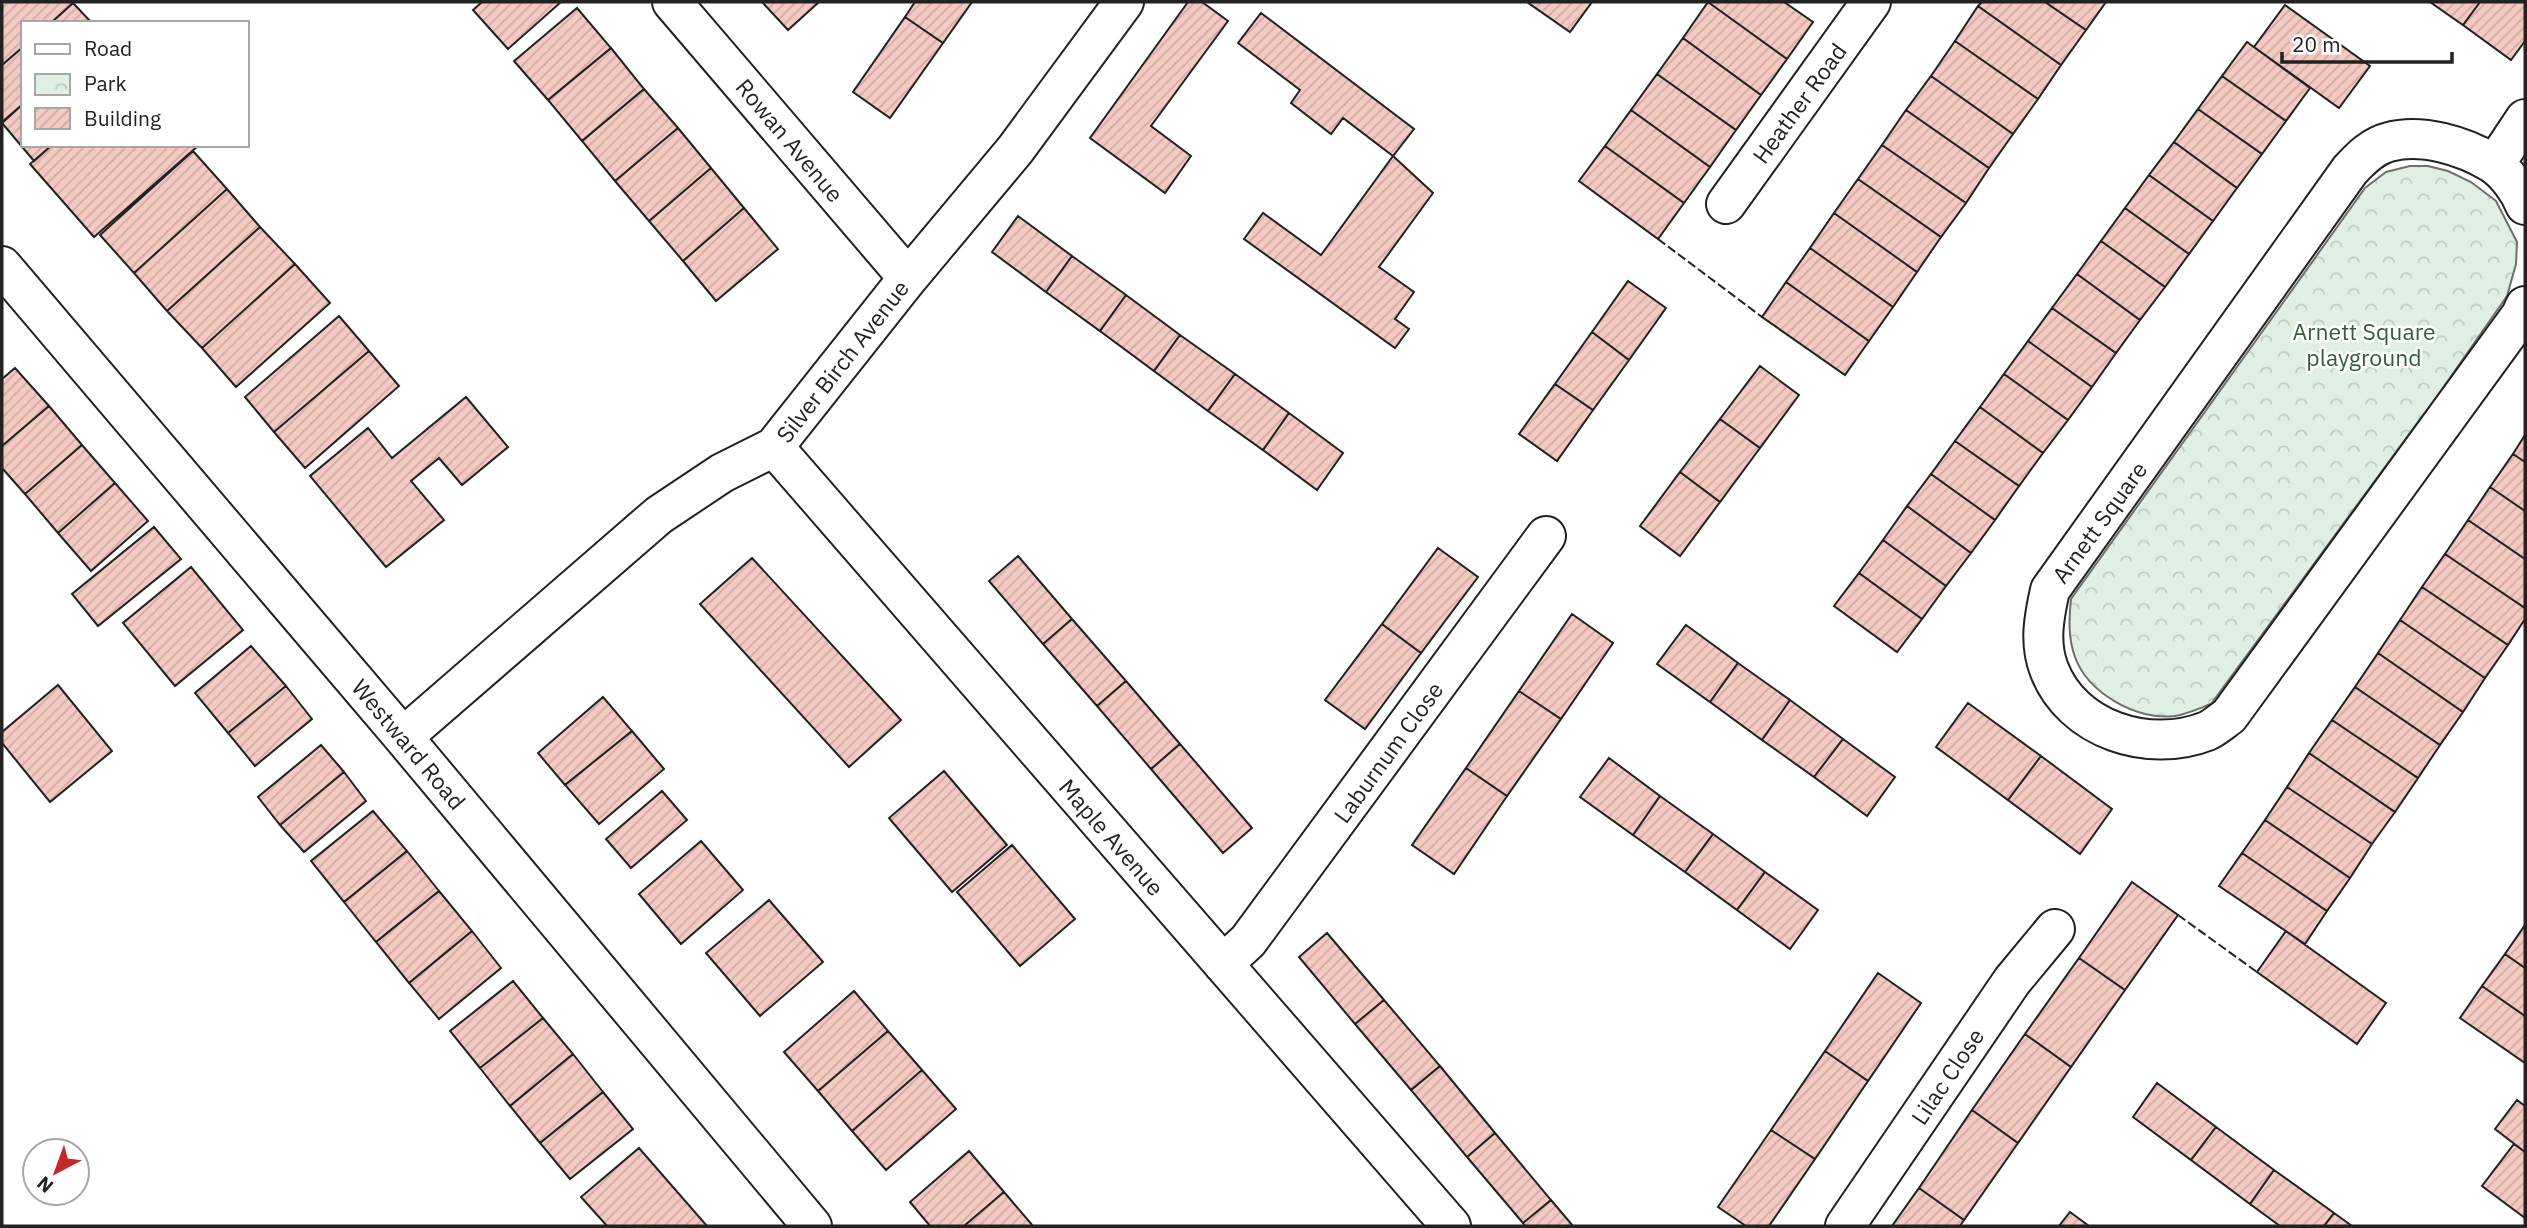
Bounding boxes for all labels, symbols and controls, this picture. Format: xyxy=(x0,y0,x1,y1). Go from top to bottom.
legend xyxy=(21,21,248,147)
scale bar xyxy=(2282,21,2452,65)
text: 20 m xyxy=(2292,30,2341,58)
text: Road xyxy=(84,34,132,62)
street label: Heather Road xyxy=(1745,37,1853,169)
text: Park xyxy=(84,69,127,97)
street label: Rowan Avenue xyxy=(730,72,850,208)
text: Building xyxy=(84,104,161,132)
street label: Silver Birch Avenue xyxy=(769,273,915,449)
park label: Arnett Square playground xyxy=(2292,316,2436,372)
street label: Arnett Square xyxy=(2045,455,2153,589)
street label: Westward Road xyxy=(346,672,472,816)
street label: Laburnum Close xyxy=(1327,675,1449,829)
street label: Maple Avenue xyxy=(1053,772,1171,902)
street label: Lilac Close xyxy=(1904,1022,1990,1130)
north arrow xyxy=(21,1137,91,1207)
text: N xyxy=(32,1171,58,1198)

